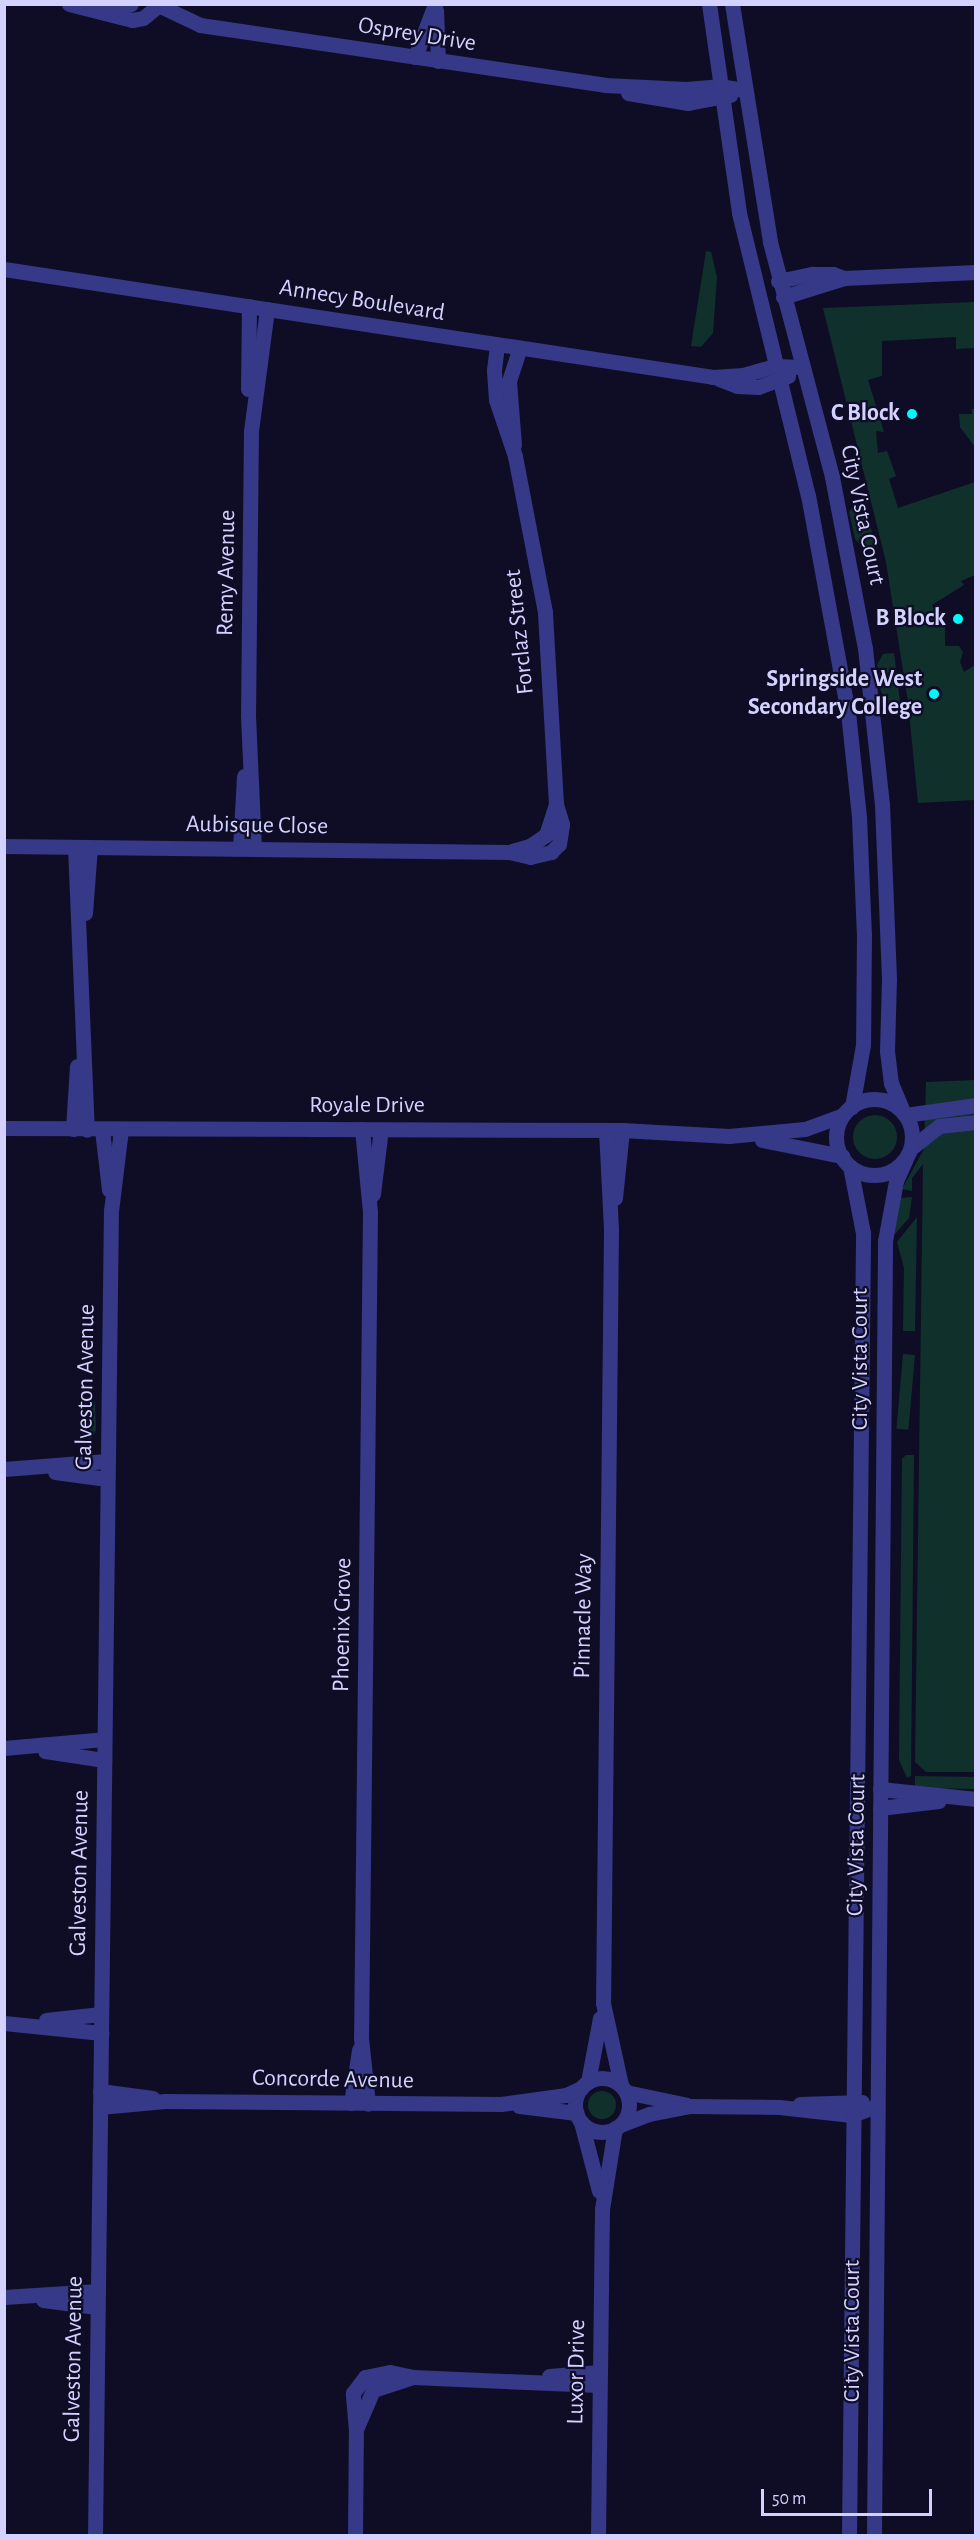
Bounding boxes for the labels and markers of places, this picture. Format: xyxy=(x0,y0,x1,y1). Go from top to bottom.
place label: C Block xyxy=(831,400,900,428)
marker: C Block xyxy=(905,407,919,421)
place label: B Block xyxy=(875,605,946,633)
marker: B Block xyxy=(951,612,965,626)
place label: Springside West Secondary College xyxy=(748,666,922,722)
marker: Springside West Secondary College xyxy=(927,687,941,701)

